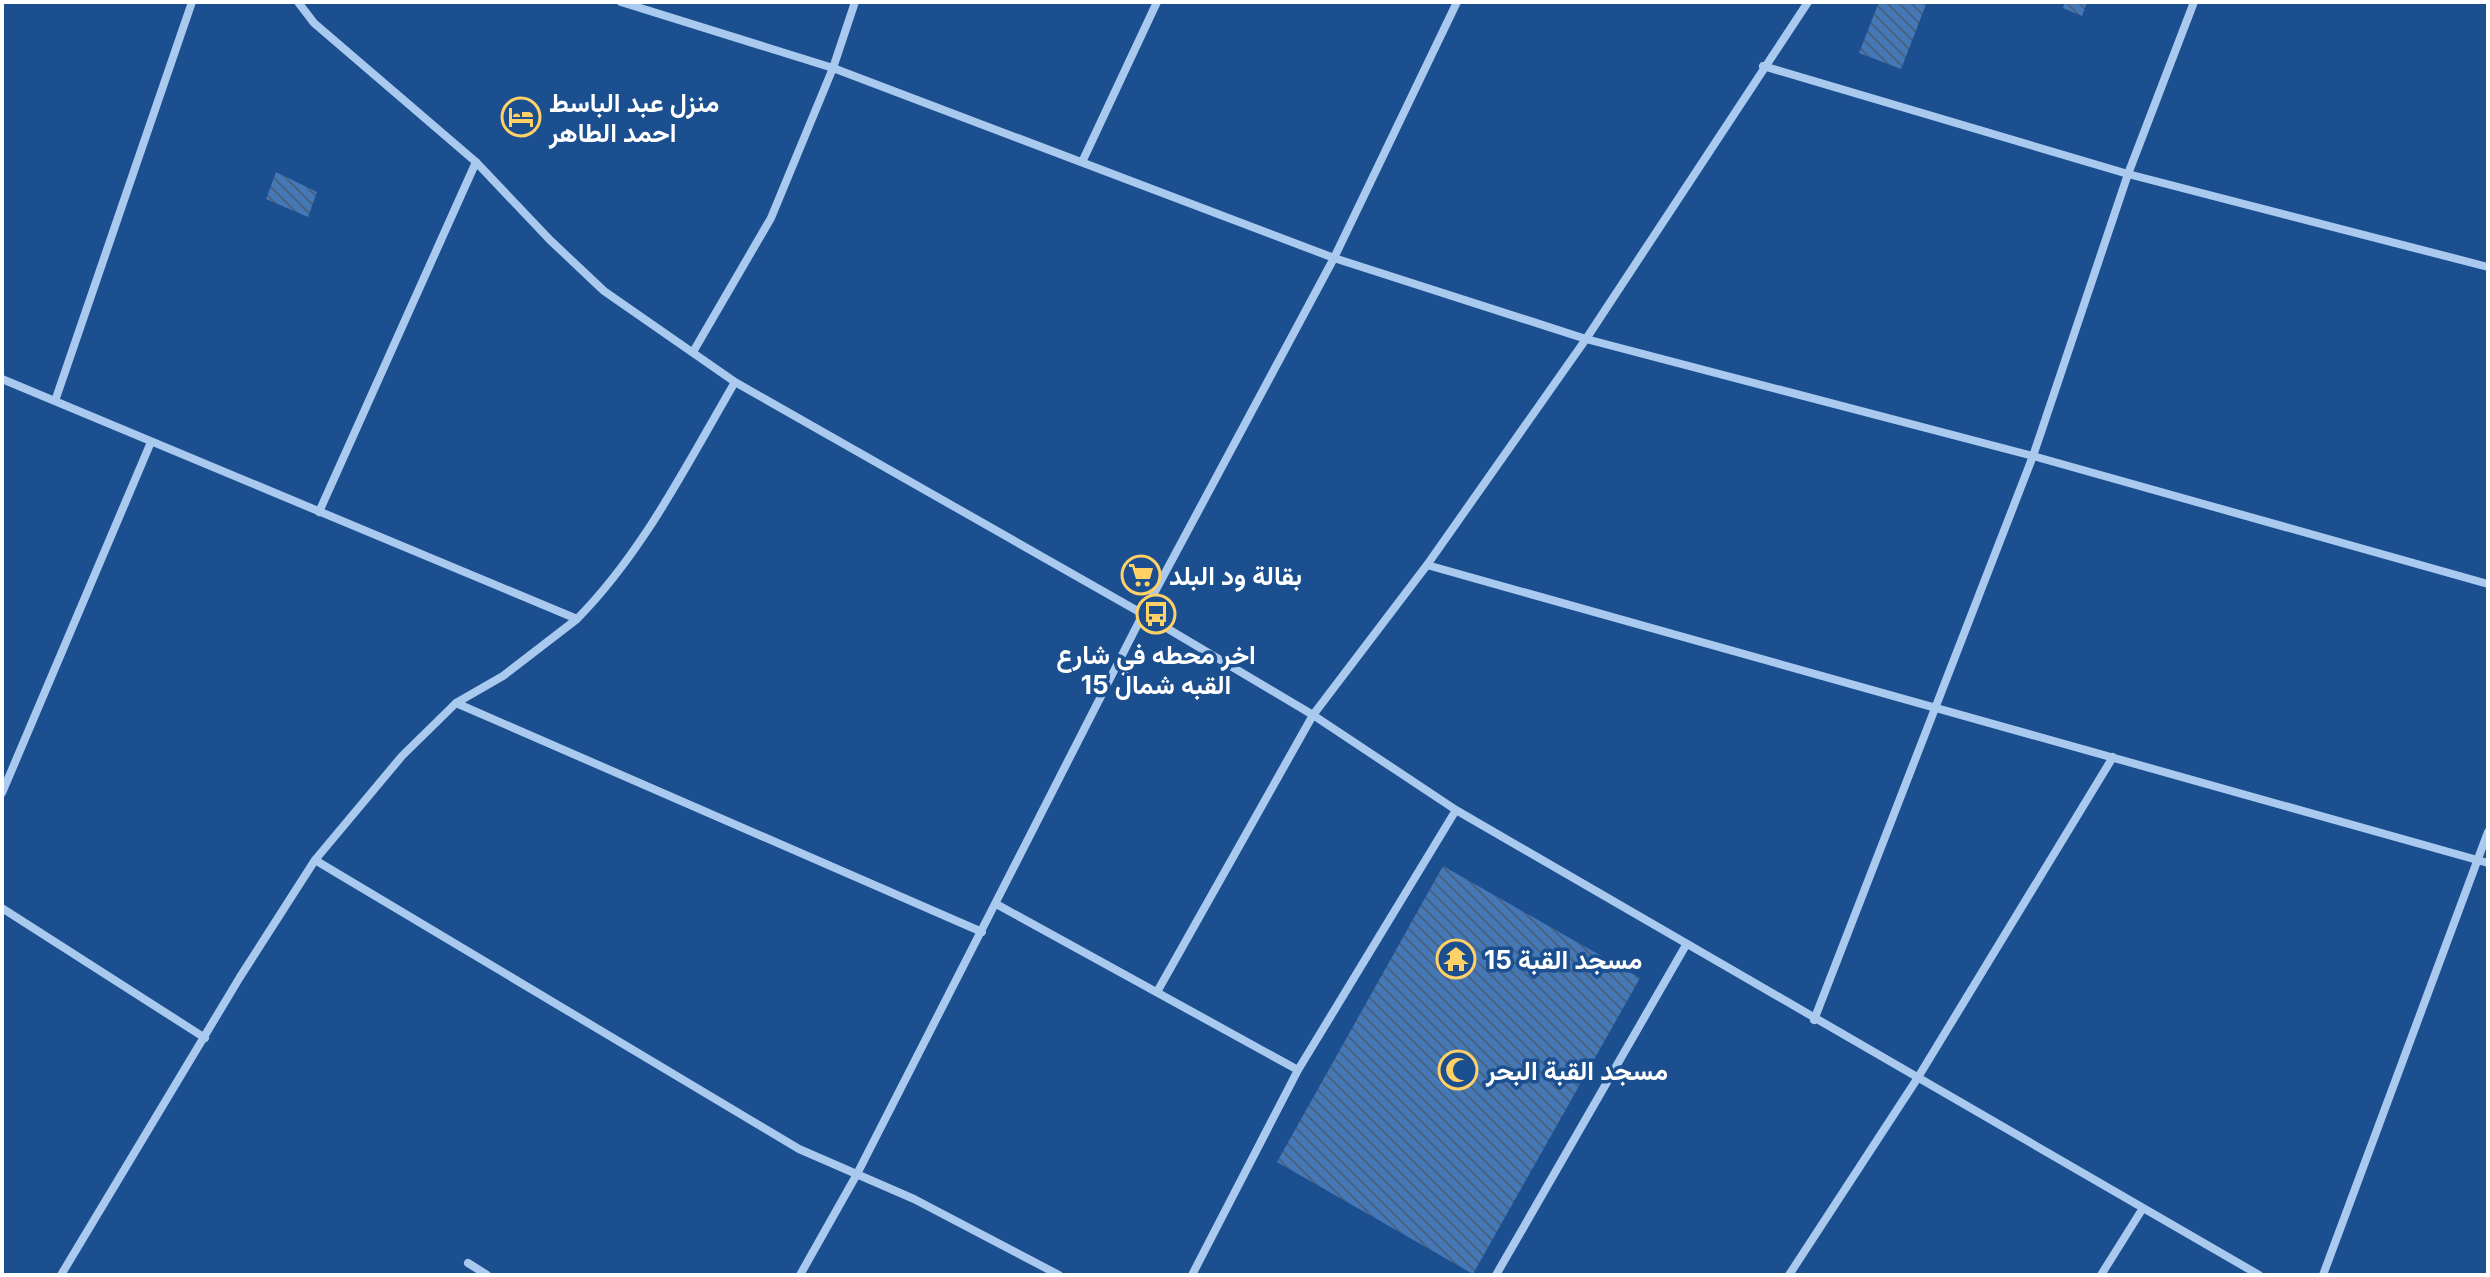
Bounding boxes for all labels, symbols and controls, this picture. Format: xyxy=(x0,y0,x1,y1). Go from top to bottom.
place label: منزل عبد الباسط احمد الطاهر xyxy=(548,87,720,149)
hotel icon: منزل عبد الباسط احمد الطاهر xyxy=(500,96,542,138)
supermarket icon: بقالة ود البلد xyxy=(1120,554,1162,596)
place label: بقالة ود البلد xyxy=(1169,560,1302,592)
bus stop icon: اخر محطه في شارع 15 القبه شمال xyxy=(1135,593,1177,635)
place label: اخر محطه في شارع 15 القبه شمال xyxy=(1056,639,1256,700)
temple icon: مسجد القبة 15 xyxy=(1435,938,1477,980)
place label: مسجد القبة 15 xyxy=(1484,944,1642,975)
mosque icon: مسجد القبة البحر xyxy=(1437,1049,1479,1091)
place label: مسجد القبة البحر xyxy=(1485,1055,1668,1087)

